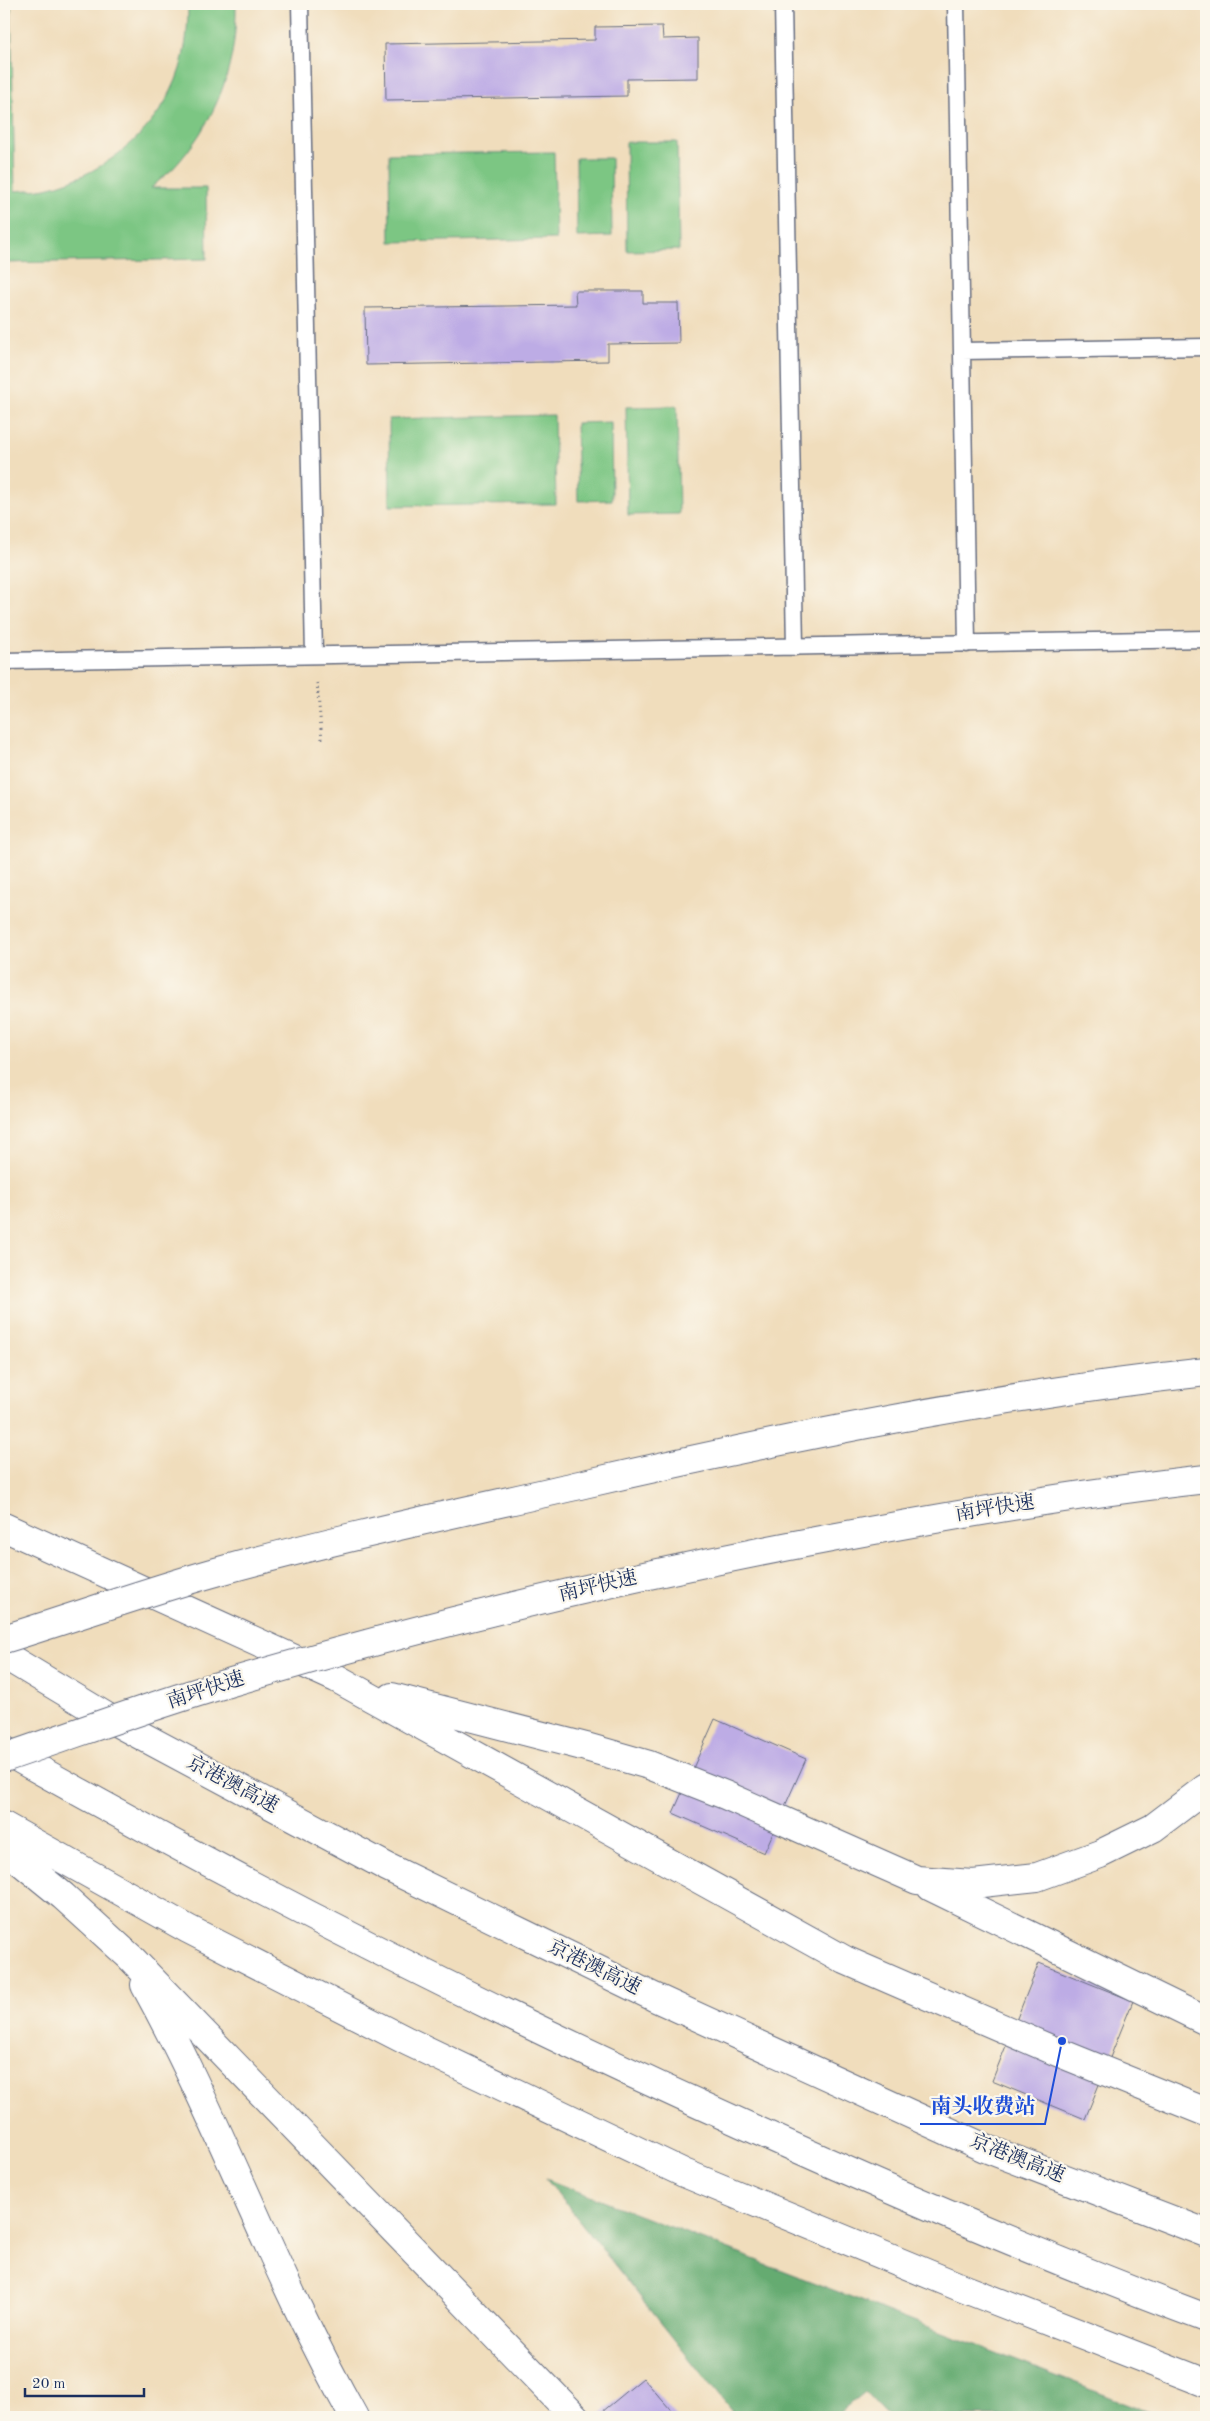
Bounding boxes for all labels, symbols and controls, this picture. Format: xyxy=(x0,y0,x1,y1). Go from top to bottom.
street label: 南坪快速 xyxy=(954,1491,1036,1525)
street label: 南坪快速 xyxy=(556,1566,639,1606)
street label: 南坪快速 xyxy=(164,1667,247,1713)
street label: 京港澳高速 xyxy=(183,1751,282,1817)
street label: 京港澳高速 xyxy=(545,1935,644,1999)
callout: 南头收费站 xyxy=(920,2088,1045,2124)
text: 南头收费站 xyxy=(931,2095,1036,2118)
street label: 京港澳高速 xyxy=(967,2129,1068,2187)
scale bar xyxy=(25,2366,144,2398)
text: 20 m xyxy=(32,2377,66,2392)

